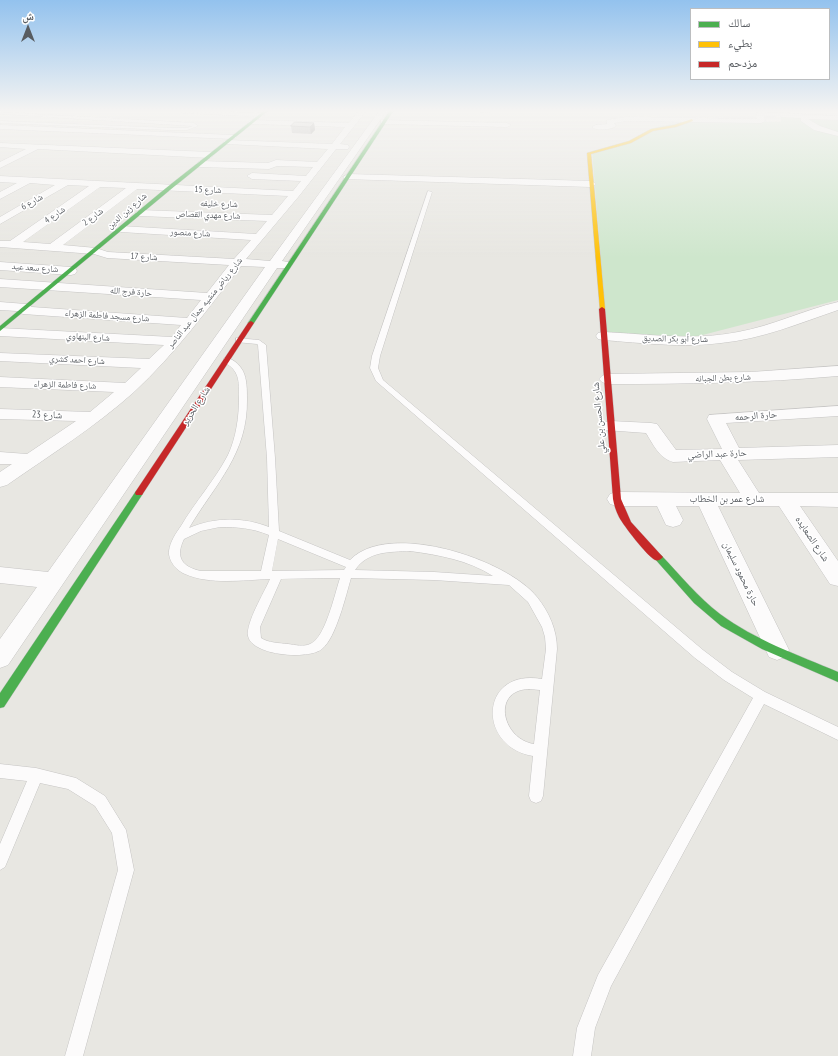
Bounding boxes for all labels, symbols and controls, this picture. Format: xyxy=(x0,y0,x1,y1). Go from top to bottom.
north arrow xyxy=(8,8,48,48)
legend xyxy=(690,8,830,80)
text: ش xyxy=(22,9,34,23)
text: سالك xyxy=(728,15,750,30)
text: بطيء xyxy=(728,35,752,50)
text: مزدحم xyxy=(728,55,757,70)
street label: شارع 15 xyxy=(194,184,222,196)
street label: شارع زين الدين xyxy=(105,191,149,231)
street label: شارع 6 xyxy=(19,192,45,212)
street label: شارع خليفه xyxy=(200,198,238,210)
street label: شارع 4 xyxy=(42,204,68,226)
street label: شارع 2 xyxy=(81,206,105,228)
street label: شارع مهدي القصاص xyxy=(175,208,241,222)
street label: شارع منصور xyxy=(170,227,210,239)
street label: شارع 17 xyxy=(130,251,158,263)
street label: شارع رياض منشيه جمال عبد الناصر xyxy=(165,255,245,351)
street label: شارع سعد عيد xyxy=(11,261,59,275)
street label: حارة فرج الله xyxy=(109,285,153,299)
street label: شارع مسجد فاطمة الزهراء xyxy=(64,308,150,324)
street label: شارع البنهاوي xyxy=(66,330,110,344)
street label: شارع أبو بكر الصديق xyxy=(642,333,708,345)
street label: شارع احمد كشري xyxy=(49,353,105,367)
street label: شارع بطن الجبانه xyxy=(695,372,751,384)
street label: شارع فاطمة الزهراء xyxy=(33,379,97,391)
street label: شارع الحسن بن علي xyxy=(590,382,608,454)
street label: شارع الحرير xyxy=(179,384,213,428)
street label: شارع 23 xyxy=(32,408,62,422)
street label: حارة الرحمه xyxy=(734,409,778,423)
street label: حارة عبد الراضي xyxy=(687,447,747,461)
street label: شارع عمر بن الخطاب xyxy=(690,493,764,505)
street label: شارع الصعايده xyxy=(792,514,832,564)
street label: حارة محمود سليمان xyxy=(720,540,762,608)

